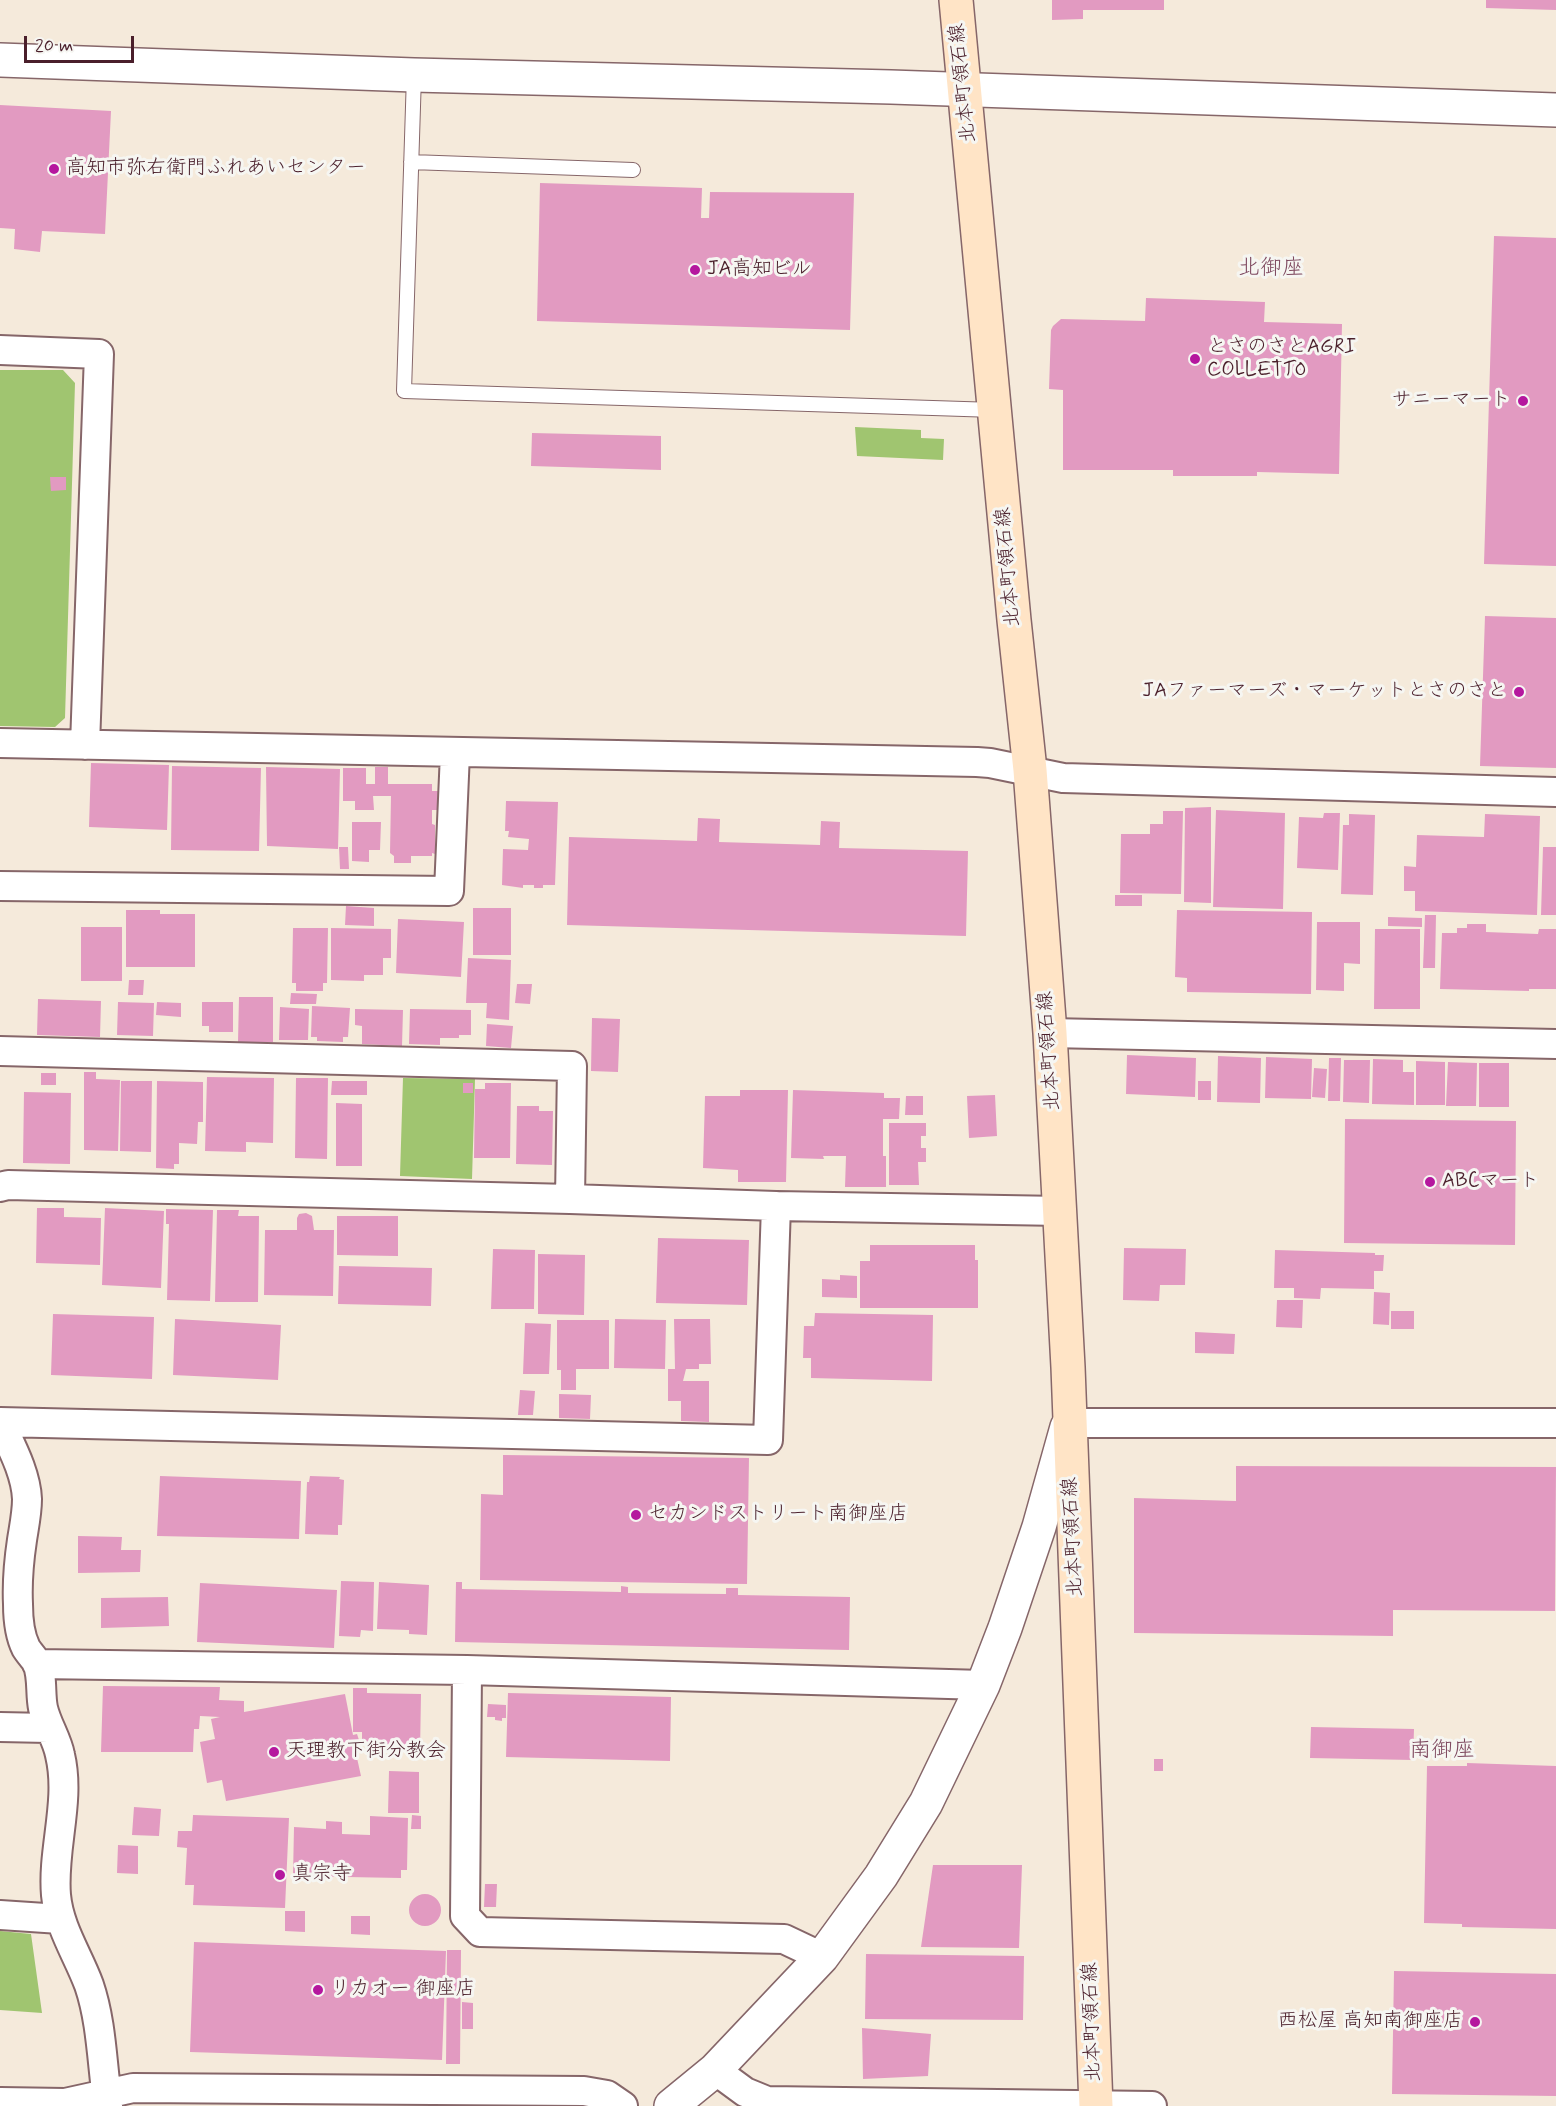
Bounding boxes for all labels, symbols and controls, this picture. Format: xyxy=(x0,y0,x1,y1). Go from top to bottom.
street label: 北本町領石線 xyxy=(946,22,982,144)
scale bar xyxy=(27,24,136,62)
text: 20 m xyxy=(35,34,73,58)
place label: 高知市弥右衛門ふれあいセンター xyxy=(66,157,366,181)
marker: 高知市弥右衛門ふれあいセンター xyxy=(47,162,61,176)
district label: 北御座 xyxy=(1238,256,1304,282)
place label: JA高知ビル xyxy=(707,258,812,282)
marker: JA高知ビル xyxy=(688,263,702,277)
place label: とさのさとAGRI COLLETTO xyxy=(1207,336,1356,383)
marker: とさのさとAGRI COLLETTO xyxy=(1188,352,1202,366)
place label: サニーマート xyxy=(1391,389,1511,413)
marker: サニーマート xyxy=(1516,394,1530,408)
street label: 北本町領石線 xyxy=(992,506,1026,628)
place label: JAファーマーズ・マーケットとさのさと xyxy=(1142,680,1507,704)
marker: JAファーマーズ・マーケットとさのさと xyxy=(1512,685,1526,699)
street label: 北本町領石線 xyxy=(1034,990,1066,1112)
place label: ABCマート xyxy=(1442,1170,1539,1194)
marker: ABCマート xyxy=(1423,1175,1437,1189)
street label: 北本町領石線 xyxy=(1059,1476,1089,1598)
place label: セカンドストリート南御座店 xyxy=(648,1503,908,1527)
marker: セカンドストリート南御座店 xyxy=(629,1508,643,1522)
district label: 南御座 xyxy=(1409,1738,1475,1764)
place label: 天理教下街分教会 xyxy=(286,1740,446,1764)
marker: 天理教下街分教会 xyxy=(267,1745,281,1759)
place label: 真宗寺 xyxy=(292,1863,352,1887)
marker: 真宗寺 xyxy=(273,1868,287,1882)
street label: 北本町領石線 xyxy=(1079,1962,1107,2082)
place label: リカオー 御座店 xyxy=(330,1978,475,2002)
marker: リカオー 御座店 xyxy=(311,1983,325,1997)
place label: 西松屋 高知南御座店 xyxy=(1278,2010,1463,2034)
marker: 西松屋 高知南御座店 xyxy=(1468,2015,1482,2029)

